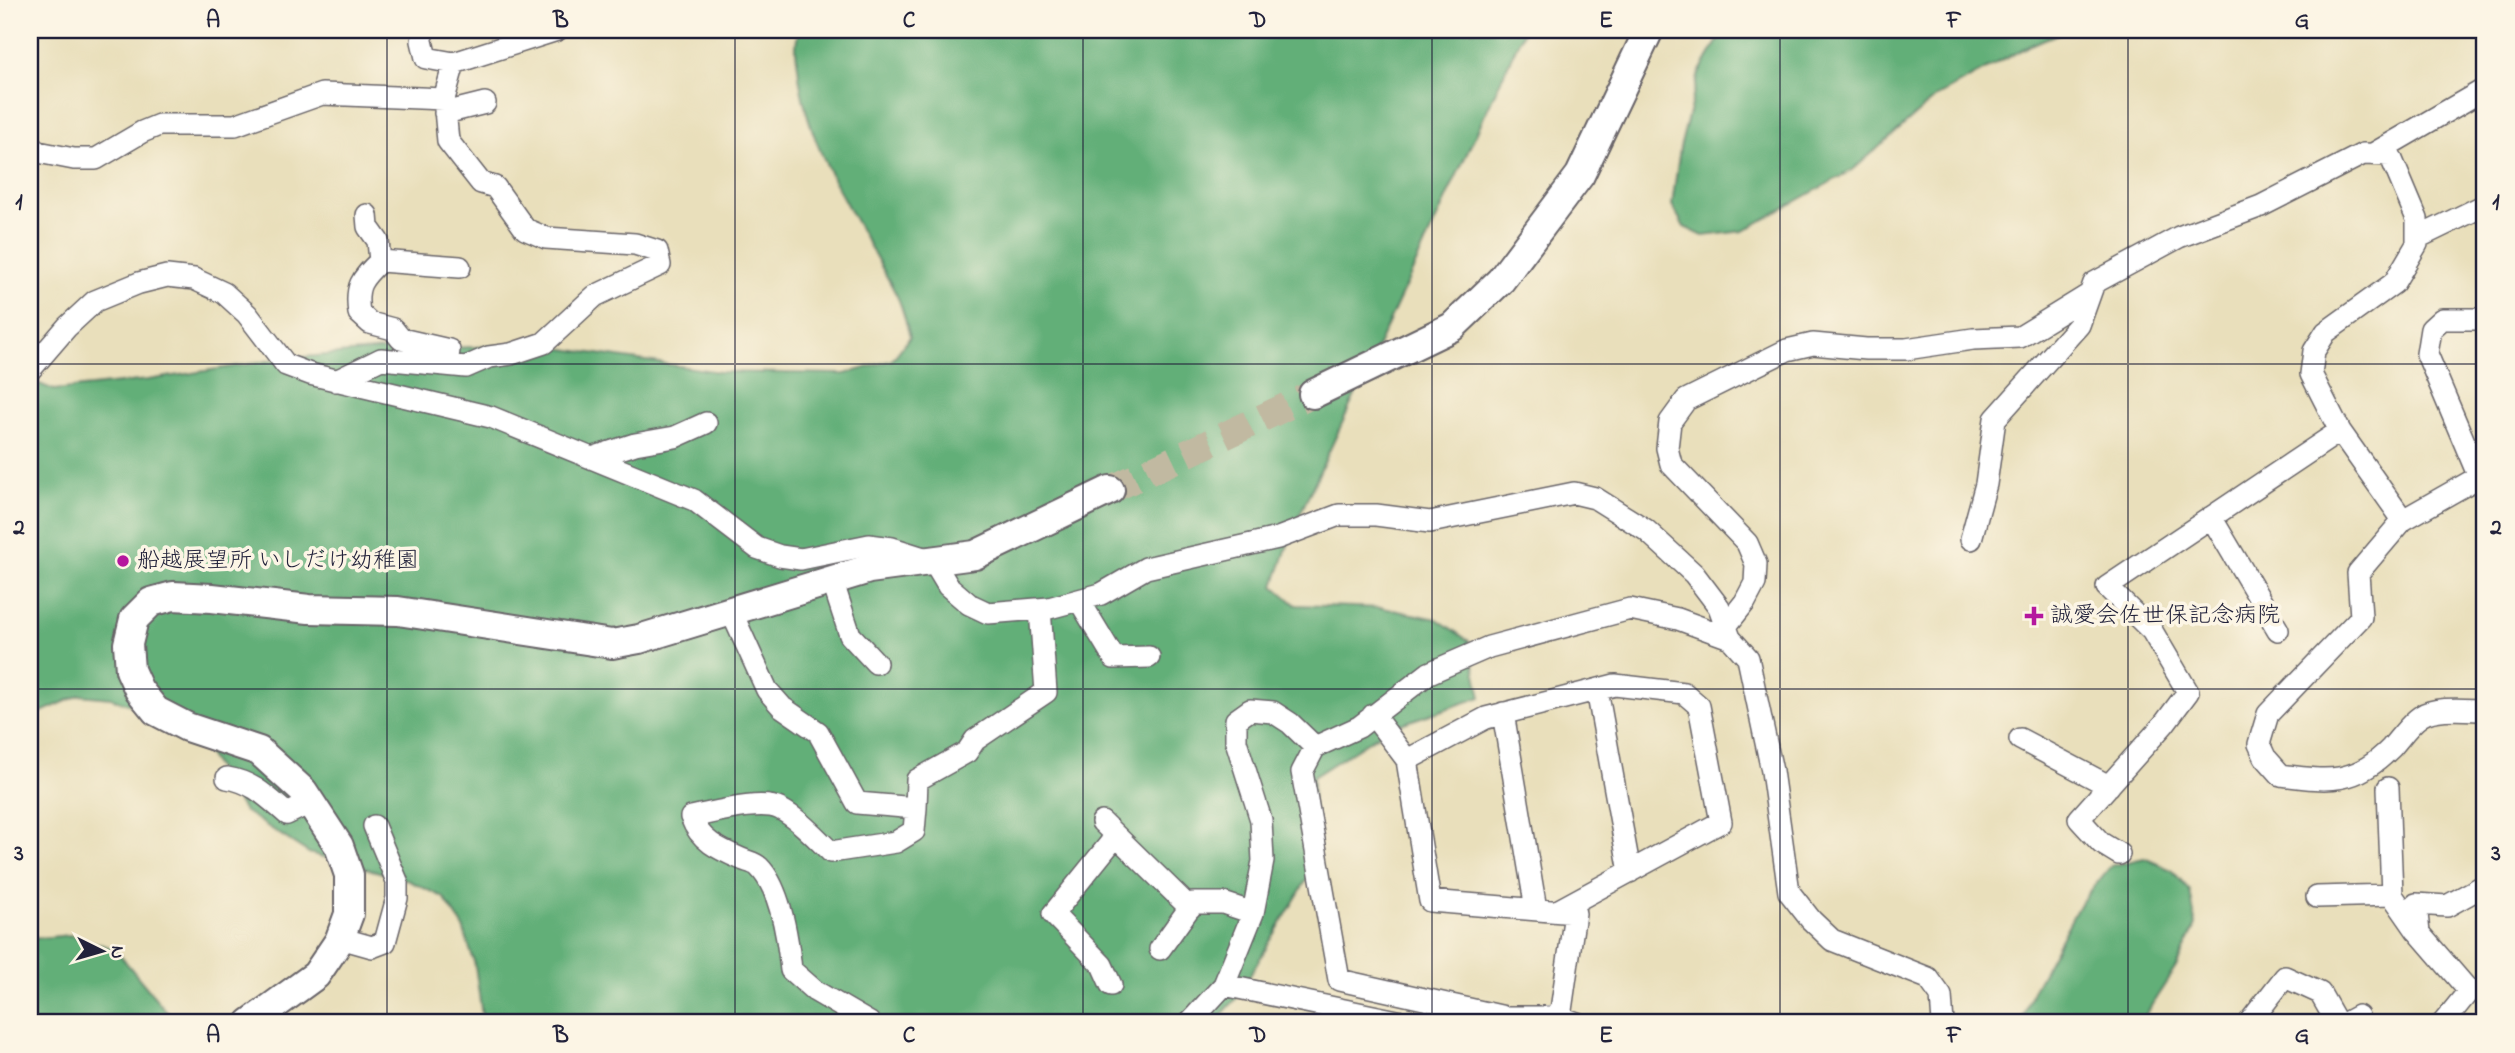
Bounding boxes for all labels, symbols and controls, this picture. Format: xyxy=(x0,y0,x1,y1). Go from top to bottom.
text: A xyxy=(206,5,220,38)
text: B xyxy=(552,5,569,38)
text: C xyxy=(903,5,916,38)
text: D xyxy=(1249,5,1266,38)
text: E xyxy=(1599,5,1613,38)
text: F xyxy=(1946,5,1962,38)
text: G xyxy=(2295,5,2309,38)
text: 1 xyxy=(15,187,23,220)
text: 1 xyxy=(2492,187,2500,220)
text: 2 xyxy=(12,512,25,545)
text: 2 xyxy=(2489,512,2502,545)
place label: 船越展望所 いしだけ幼稚園 xyxy=(137,545,419,578)
marker: 船越展望所 いしだけ幼稚園 xyxy=(115,553,131,569)
place label: 誠愛会佐世保記念病院 xyxy=(2050,600,2280,633)
marker: 誠愛会佐世保記念病院 xyxy=(2024,606,2044,626)
text: 3 xyxy=(13,838,24,871)
text: 3 xyxy=(2490,838,2501,871)
north arrow xyxy=(66,916,136,986)
text: N xyxy=(102,945,130,960)
text: A xyxy=(206,1020,220,1053)
text: B xyxy=(552,1020,569,1053)
text: C xyxy=(903,1020,916,1053)
text: D xyxy=(1249,1020,1266,1053)
text: E xyxy=(1599,1020,1613,1053)
text: F xyxy=(1946,1020,1962,1053)
text: G xyxy=(2295,1020,2309,1053)

